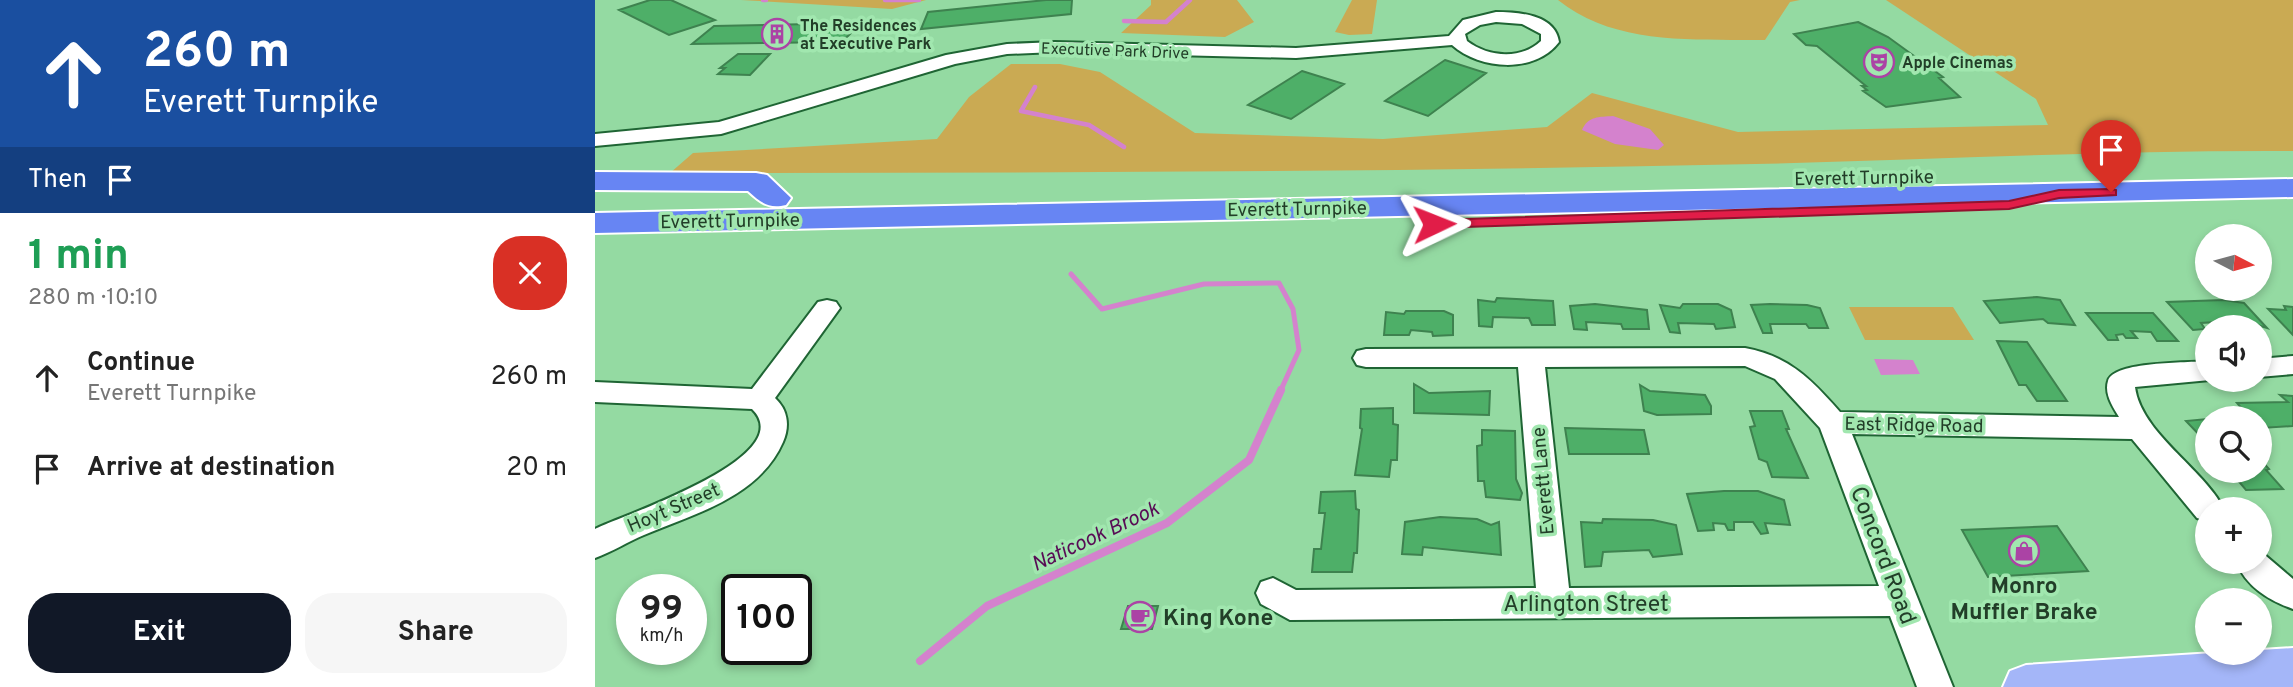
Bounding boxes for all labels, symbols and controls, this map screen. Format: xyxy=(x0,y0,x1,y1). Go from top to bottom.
building icon: The Residences at Executive Park xyxy=(760,17,794,51)
place label: The Residences at Executive Park xyxy=(800,17,932,55)
text: 260 m xyxy=(143,23,290,85)
icon: ahead xyxy=(28,28,119,119)
street label: Executive Park Drive xyxy=(1041,39,1189,65)
theatre icon: Apple Cinemas xyxy=(1862,45,1896,79)
place label: Apple Cinemas xyxy=(1902,54,2014,74)
text: Everett Turnpike xyxy=(143,84,379,124)
pin xyxy=(2081,120,2141,192)
icon: arrive xyxy=(2092,131,2130,169)
icon: arrive xyxy=(101,161,139,199)
text: Then xyxy=(28,164,87,197)
street label: Everett Turnpike xyxy=(1794,166,1934,192)
position arrow xyxy=(1397,187,1471,261)
street label: Everett Turnpike xyxy=(1227,197,1367,223)
street label: Everett Turnpike xyxy=(660,209,800,235)
north arrow xyxy=(2195,224,2271,301)
map controls xyxy=(2195,224,2272,665)
text: 1 min xyxy=(28,231,129,284)
button: close xyxy=(493,236,567,310)
text: 280 m · 10:10 xyxy=(28,284,158,313)
button: sound xyxy=(2195,315,2272,392)
text: Continue xyxy=(87,347,195,380)
icon: ahead xyxy=(28,359,66,397)
text: 260 m xyxy=(491,361,567,394)
text: Everett Turnpike xyxy=(87,380,256,409)
button: search xyxy=(2195,406,2272,483)
street label: East Ridge Road xyxy=(1844,413,1984,439)
street label: Everett Lane xyxy=(1527,426,1561,536)
icon: arrive xyxy=(28,450,66,488)
text: Arrive at destination xyxy=(87,452,335,485)
text: 20 m xyxy=(506,452,567,485)
street label: Hoyt Street xyxy=(624,479,724,539)
street label: Concord Road xyxy=(1842,483,1921,629)
water label: Naticook Brook xyxy=(1028,496,1164,579)
button: + xyxy=(2195,497,2272,574)
shop icon: Monro Muffler Brake xyxy=(2007,534,2041,568)
place label: Monro Muffler Brake xyxy=(1950,573,2098,628)
speed limit sign: 100 xyxy=(721,574,812,665)
text: 99 xyxy=(640,588,683,632)
button: − xyxy=(2195,588,2272,665)
street label: Arlington Street xyxy=(1503,591,1669,620)
button: Exit xyxy=(28,593,291,673)
button: Share xyxy=(305,593,567,673)
cafe icon: King Kone xyxy=(1123,600,1157,634)
place label: King Kone xyxy=(1163,605,1273,634)
text: km/h xyxy=(640,625,683,648)

